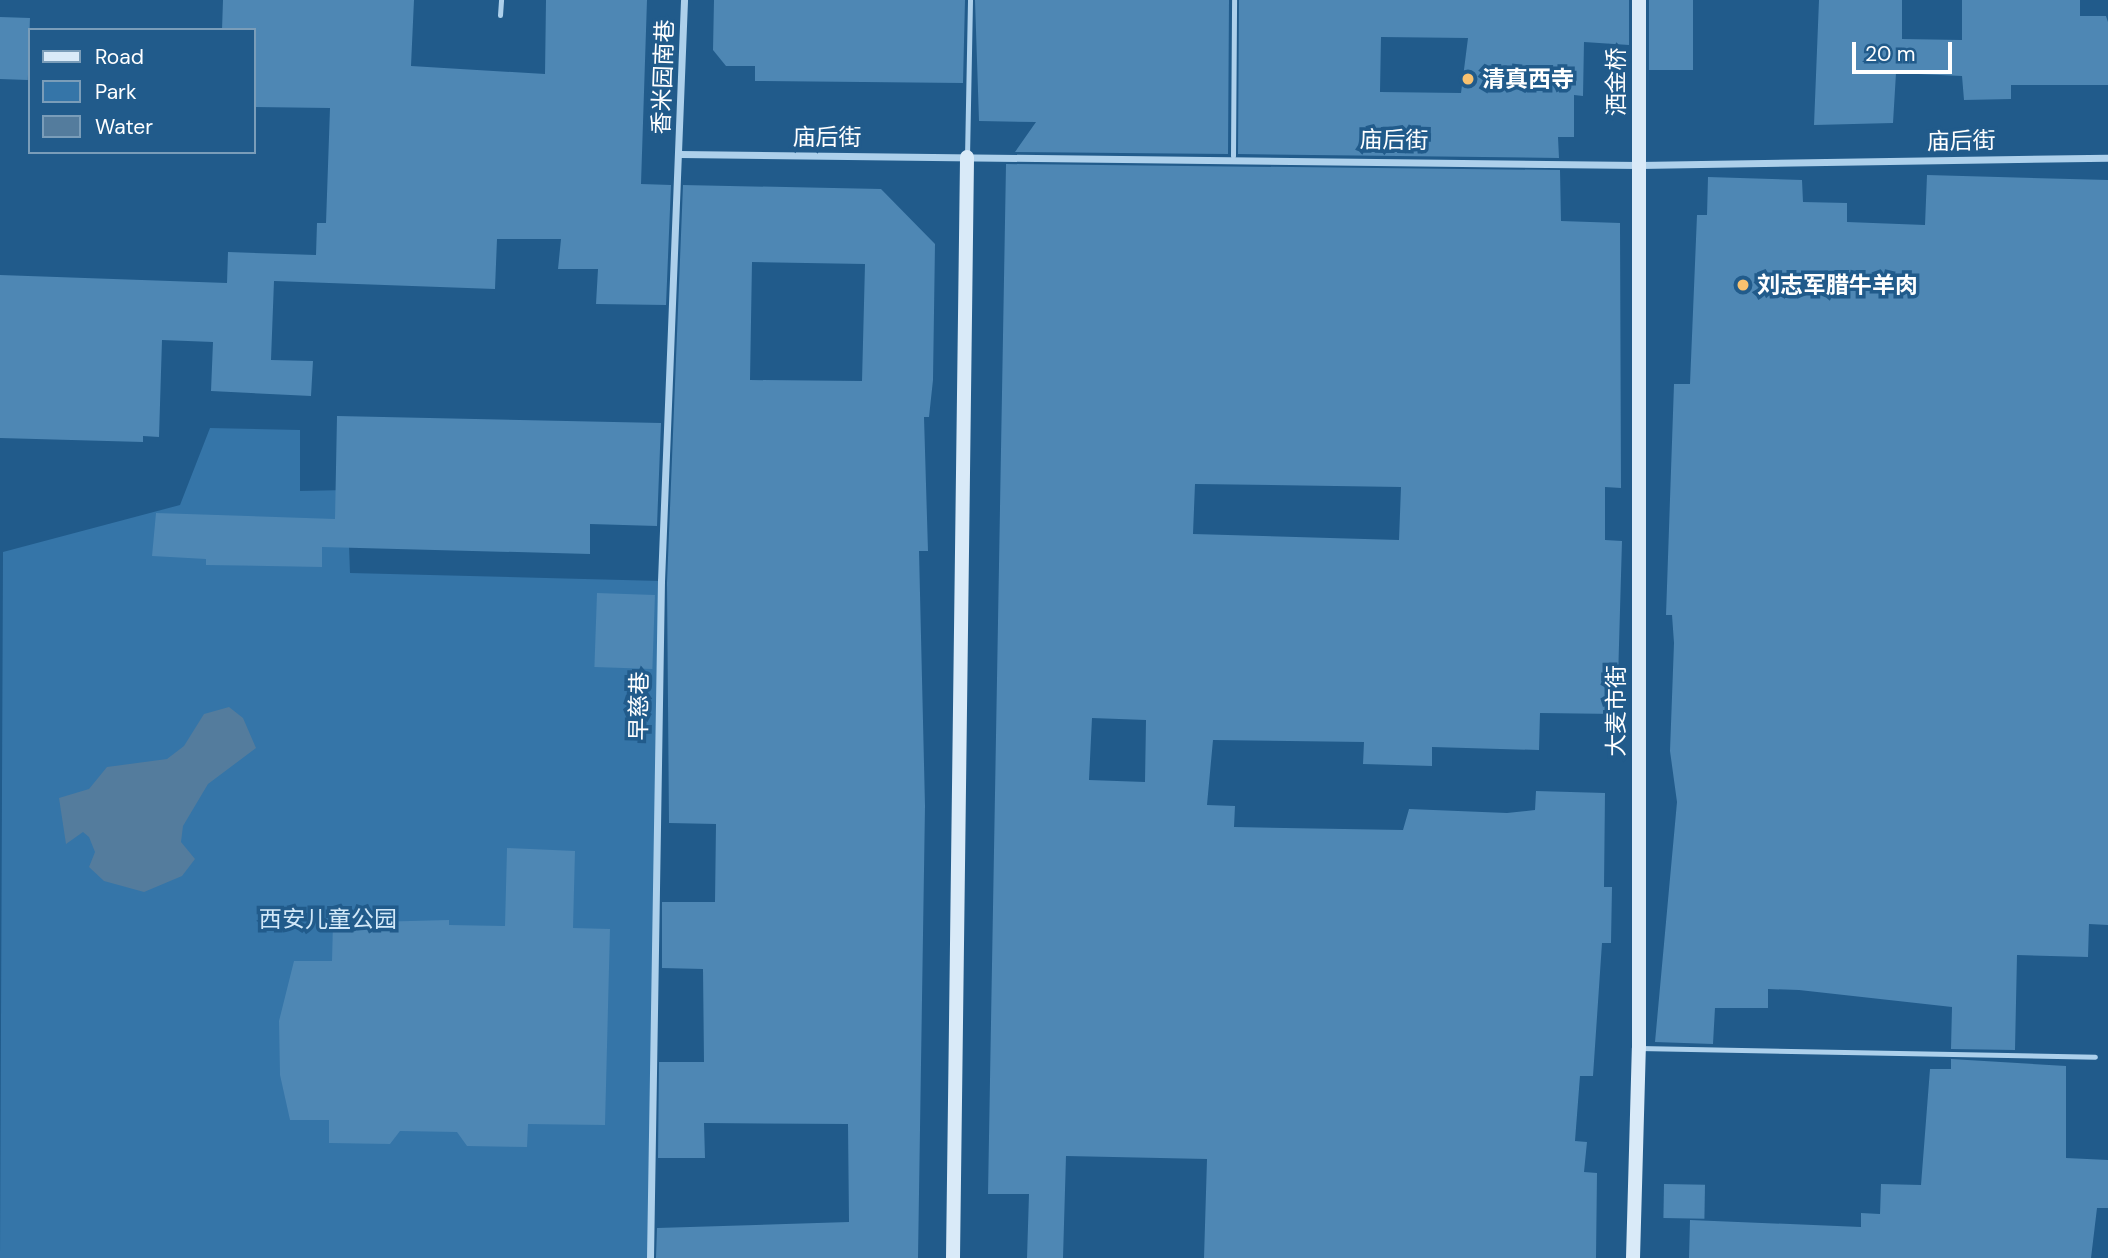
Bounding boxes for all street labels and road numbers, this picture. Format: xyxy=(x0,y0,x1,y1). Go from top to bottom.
street label: 香米园南巷 xyxy=(647,19,679,135)
street label: 洒金桥 xyxy=(1602,48,1630,116)
street label: 庙后街 xyxy=(793,123,861,151)
street label: 庙后街 xyxy=(1359,126,1429,154)
street label: 庙后街 xyxy=(1926,127,1996,155)
street label: 大麦市街 xyxy=(1602,665,1630,757)
street label: 早慈巷 xyxy=(625,671,653,741)

